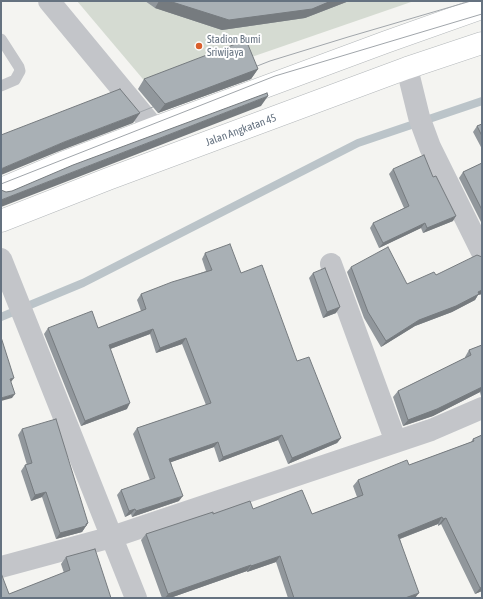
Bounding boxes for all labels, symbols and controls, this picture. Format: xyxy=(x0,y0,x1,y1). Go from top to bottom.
place label: Stadion Bumi Sriwijaya xyxy=(207,33,261,59)
marker: Stadion Bumi Sriwijaya xyxy=(194,41,204,51)
street label: Jalan Angkatan 45 xyxy=(204,111,278,149)

